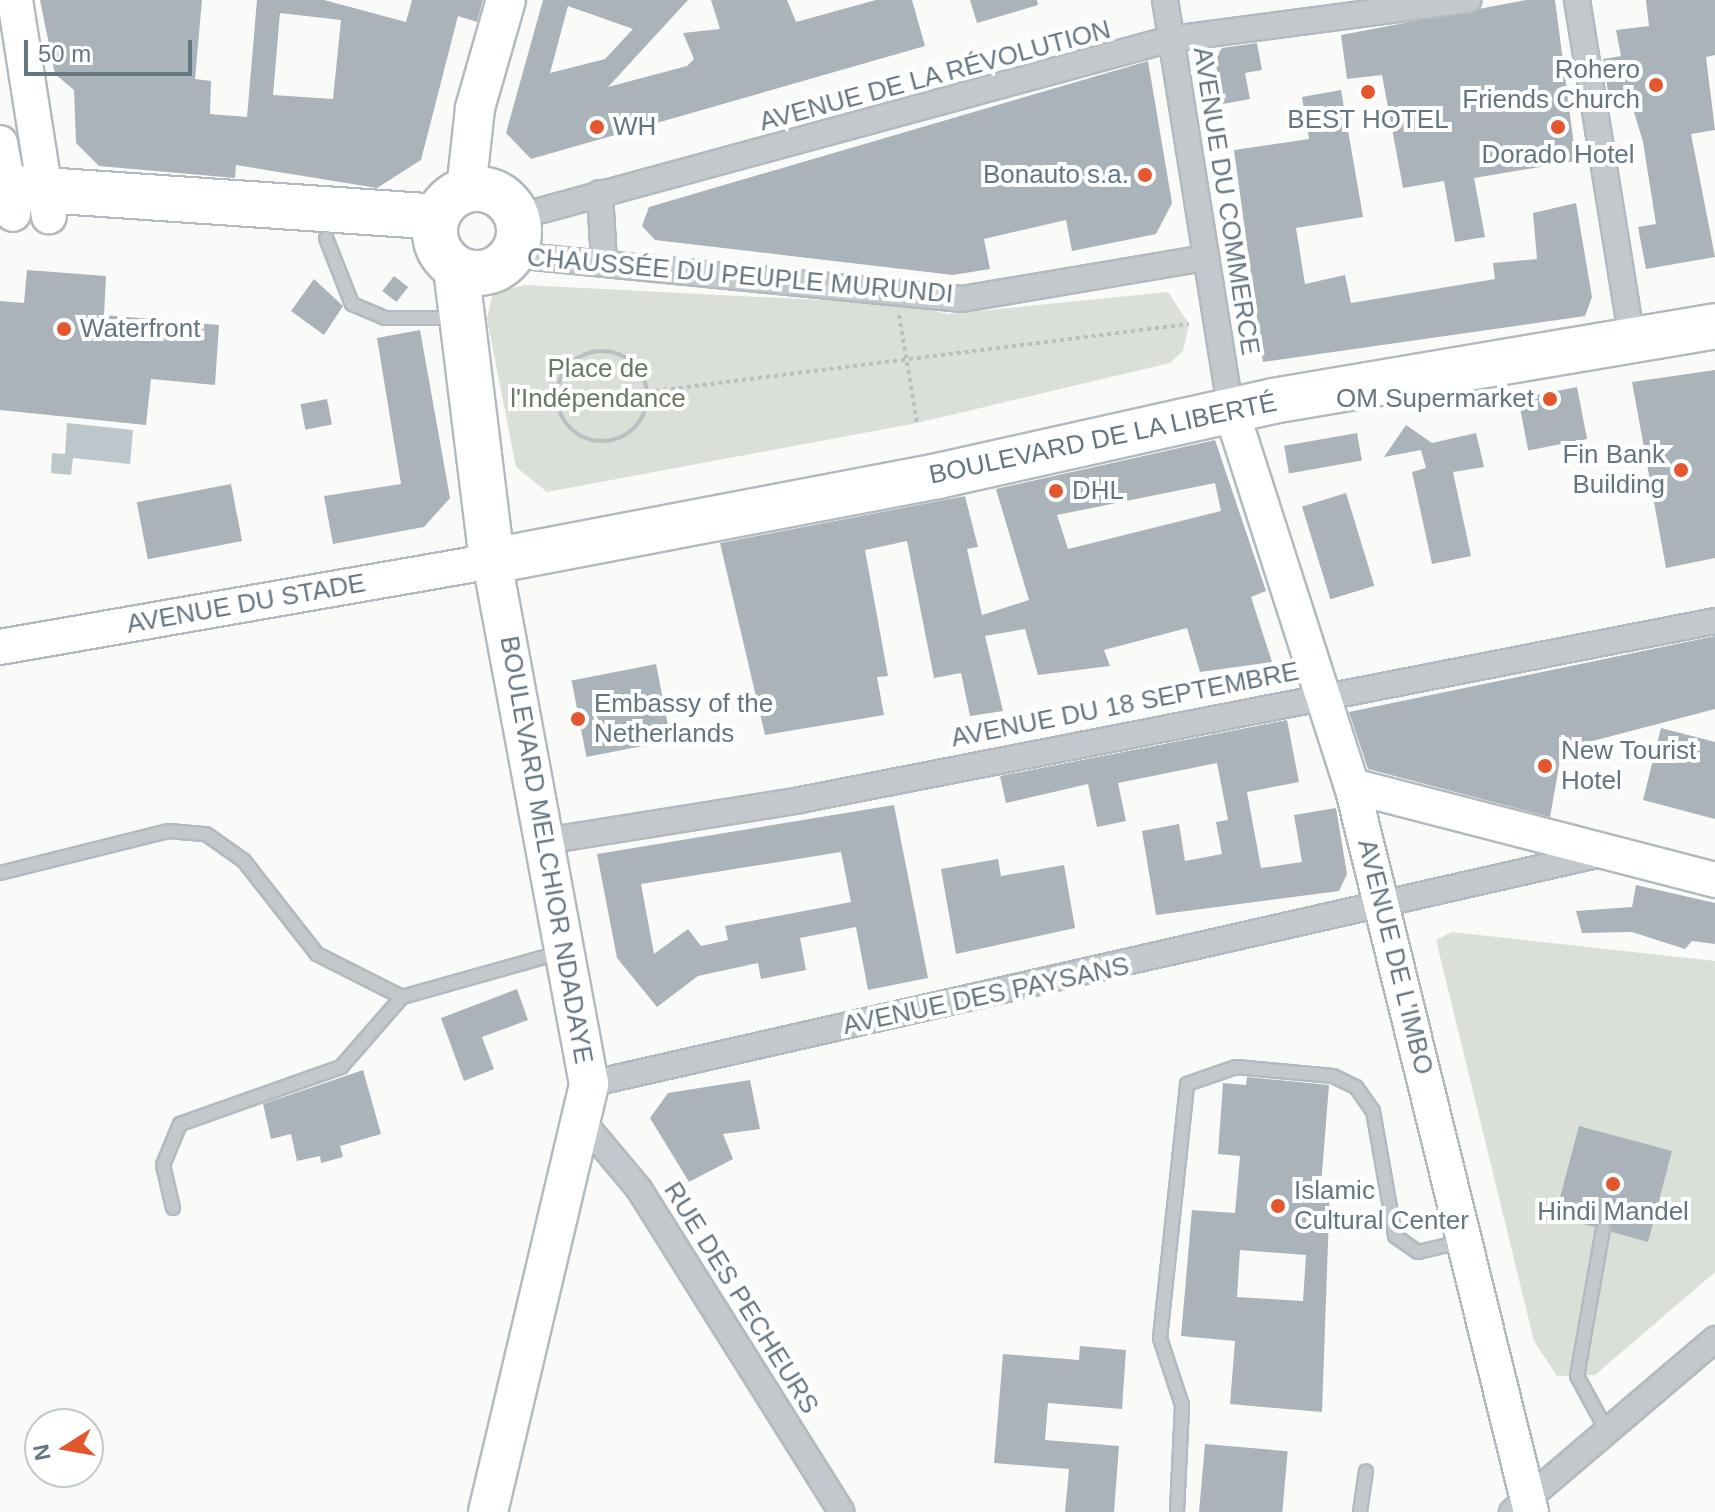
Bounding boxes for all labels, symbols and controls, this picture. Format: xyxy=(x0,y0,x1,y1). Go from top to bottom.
street label: AVENUE DE LA RÉVOLUTION xyxy=(755,14,1115,138)
scale bar xyxy=(28,24,196,74)
text: 50 m xyxy=(38,40,91,67)
street label: AVENUE DU COMMERCE xyxy=(1186,45,1266,357)
place label: Rohero Friends Church xyxy=(1462,54,1640,116)
marker: Rohero Friends Church xyxy=(1647,76,1665,94)
marker: BEST HOTEL xyxy=(1359,83,1377,101)
place label: BEST HOTEL xyxy=(1287,104,1449,136)
place label: WH xyxy=(613,111,656,143)
marker: WH xyxy=(588,118,606,136)
marker: Dorado Hotel xyxy=(1549,118,1567,136)
place label: Dorado Hotel xyxy=(1481,139,1635,171)
place label: Bonauto s.a. xyxy=(983,159,1129,191)
marker: Bonauto s.a. xyxy=(1136,166,1154,184)
street label: CHAUSSÉE DU PEUPLE MURUNDI xyxy=(526,242,954,310)
place label: Waterfront xyxy=(80,313,200,345)
marker: Waterfront xyxy=(55,320,73,338)
park label: Place de l'Indépendance xyxy=(510,353,686,414)
place label: OM Supermarket xyxy=(1336,383,1534,415)
street label: BOULEVARD DE LA LIBERTÉ xyxy=(926,387,1280,491)
marker: OM Supermarket xyxy=(1541,390,1559,408)
place label: Fin Bank Building xyxy=(1562,439,1665,500)
marker: Fin Bank Building xyxy=(1672,461,1690,479)
place label: DHL xyxy=(1072,475,1124,507)
marker: DHL xyxy=(1047,482,1065,500)
street label: AVENUE DU STADE xyxy=(124,568,368,640)
street label: BOULEVARD MELCHIOR NDADAYE xyxy=(493,634,599,1066)
street label: AVENUE DU 18 SEPTEMBRE xyxy=(949,656,1301,754)
place label: Embassy of the Netherlands xyxy=(594,688,773,750)
marker: Embassy of the Netherlands xyxy=(569,710,587,728)
place label: New Tourist Hotel xyxy=(1561,735,1697,796)
marker: New Tourist Hotel xyxy=(1536,757,1554,775)
street label: AVENUE DE L'IMBO xyxy=(1351,836,1439,1078)
street label: AVENUE DES PAYSANS xyxy=(840,950,1132,1042)
place label: Islamic Cultural Center xyxy=(1294,1175,1469,1236)
marker: Hindi Mandel xyxy=(1604,1175,1622,1193)
street label: RUE DES PECHEURS xyxy=(657,1176,825,1420)
place label: Hindi Mandel xyxy=(1537,1196,1689,1228)
marker: Islamic Cultural Center xyxy=(1269,1197,1287,1215)
north arrow xyxy=(24,1408,104,1488)
text: N xyxy=(28,1442,56,1462)

